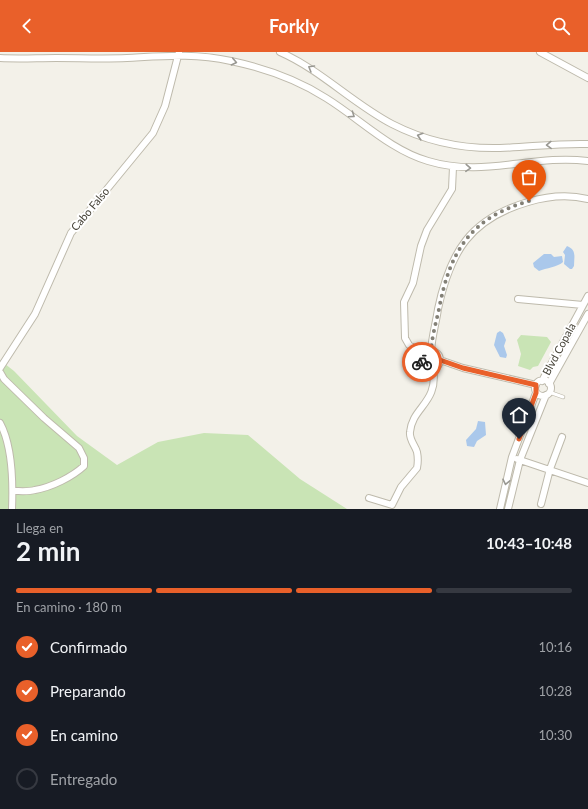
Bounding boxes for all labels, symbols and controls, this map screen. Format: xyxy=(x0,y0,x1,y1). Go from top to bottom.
icon: back xyxy=(16,15,38,37)
text: Forkly xyxy=(269,15,319,37)
icon: search xyxy=(550,15,572,37)
one-way arrow xyxy=(231,57,237,65)
one-way arrow xyxy=(308,65,315,72)
one-way arrow xyxy=(347,110,354,117)
one-way arrow xyxy=(417,132,424,141)
one-way arrow xyxy=(546,140,552,149)
pin xyxy=(512,160,546,201)
one-way arrow xyxy=(465,163,471,172)
icon: bag xyxy=(518,166,540,188)
street label: Cabo Falso xyxy=(68,184,111,233)
street label: Blvd Copala xyxy=(539,320,578,377)
courier xyxy=(402,342,442,382)
icon: bike xyxy=(411,351,433,373)
pin xyxy=(502,398,536,439)
icon: home xyxy=(508,404,530,426)
one-way arrow xyxy=(502,479,510,486)
text: Llega en xyxy=(16,520,63,536)
text: 10:43–10:48 xyxy=(486,534,572,552)
text: 2 min xyxy=(16,535,80,567)
text: En camino · 180 m xyxy=(16,599,122,615)
icon: check xyxy=(16,636,38,658)
text: Confirmado xyxy=(50,638,127,656)
text: 10:16 xyxy=(539,639,572,655)
icon: check xyxy=(16,680,38,702)
text: Preparando xyxy=(50,682,126,700)
text: 10:28 xyxy=(539,683,572,699)
icon: check xyxy=(16,724,38,746)
text: En camino xyxy=(50,726,118,744)
text: 10:30 xyxy=(539,727,572,743)
text: Entregado xyxy=(50,770,117,788)

